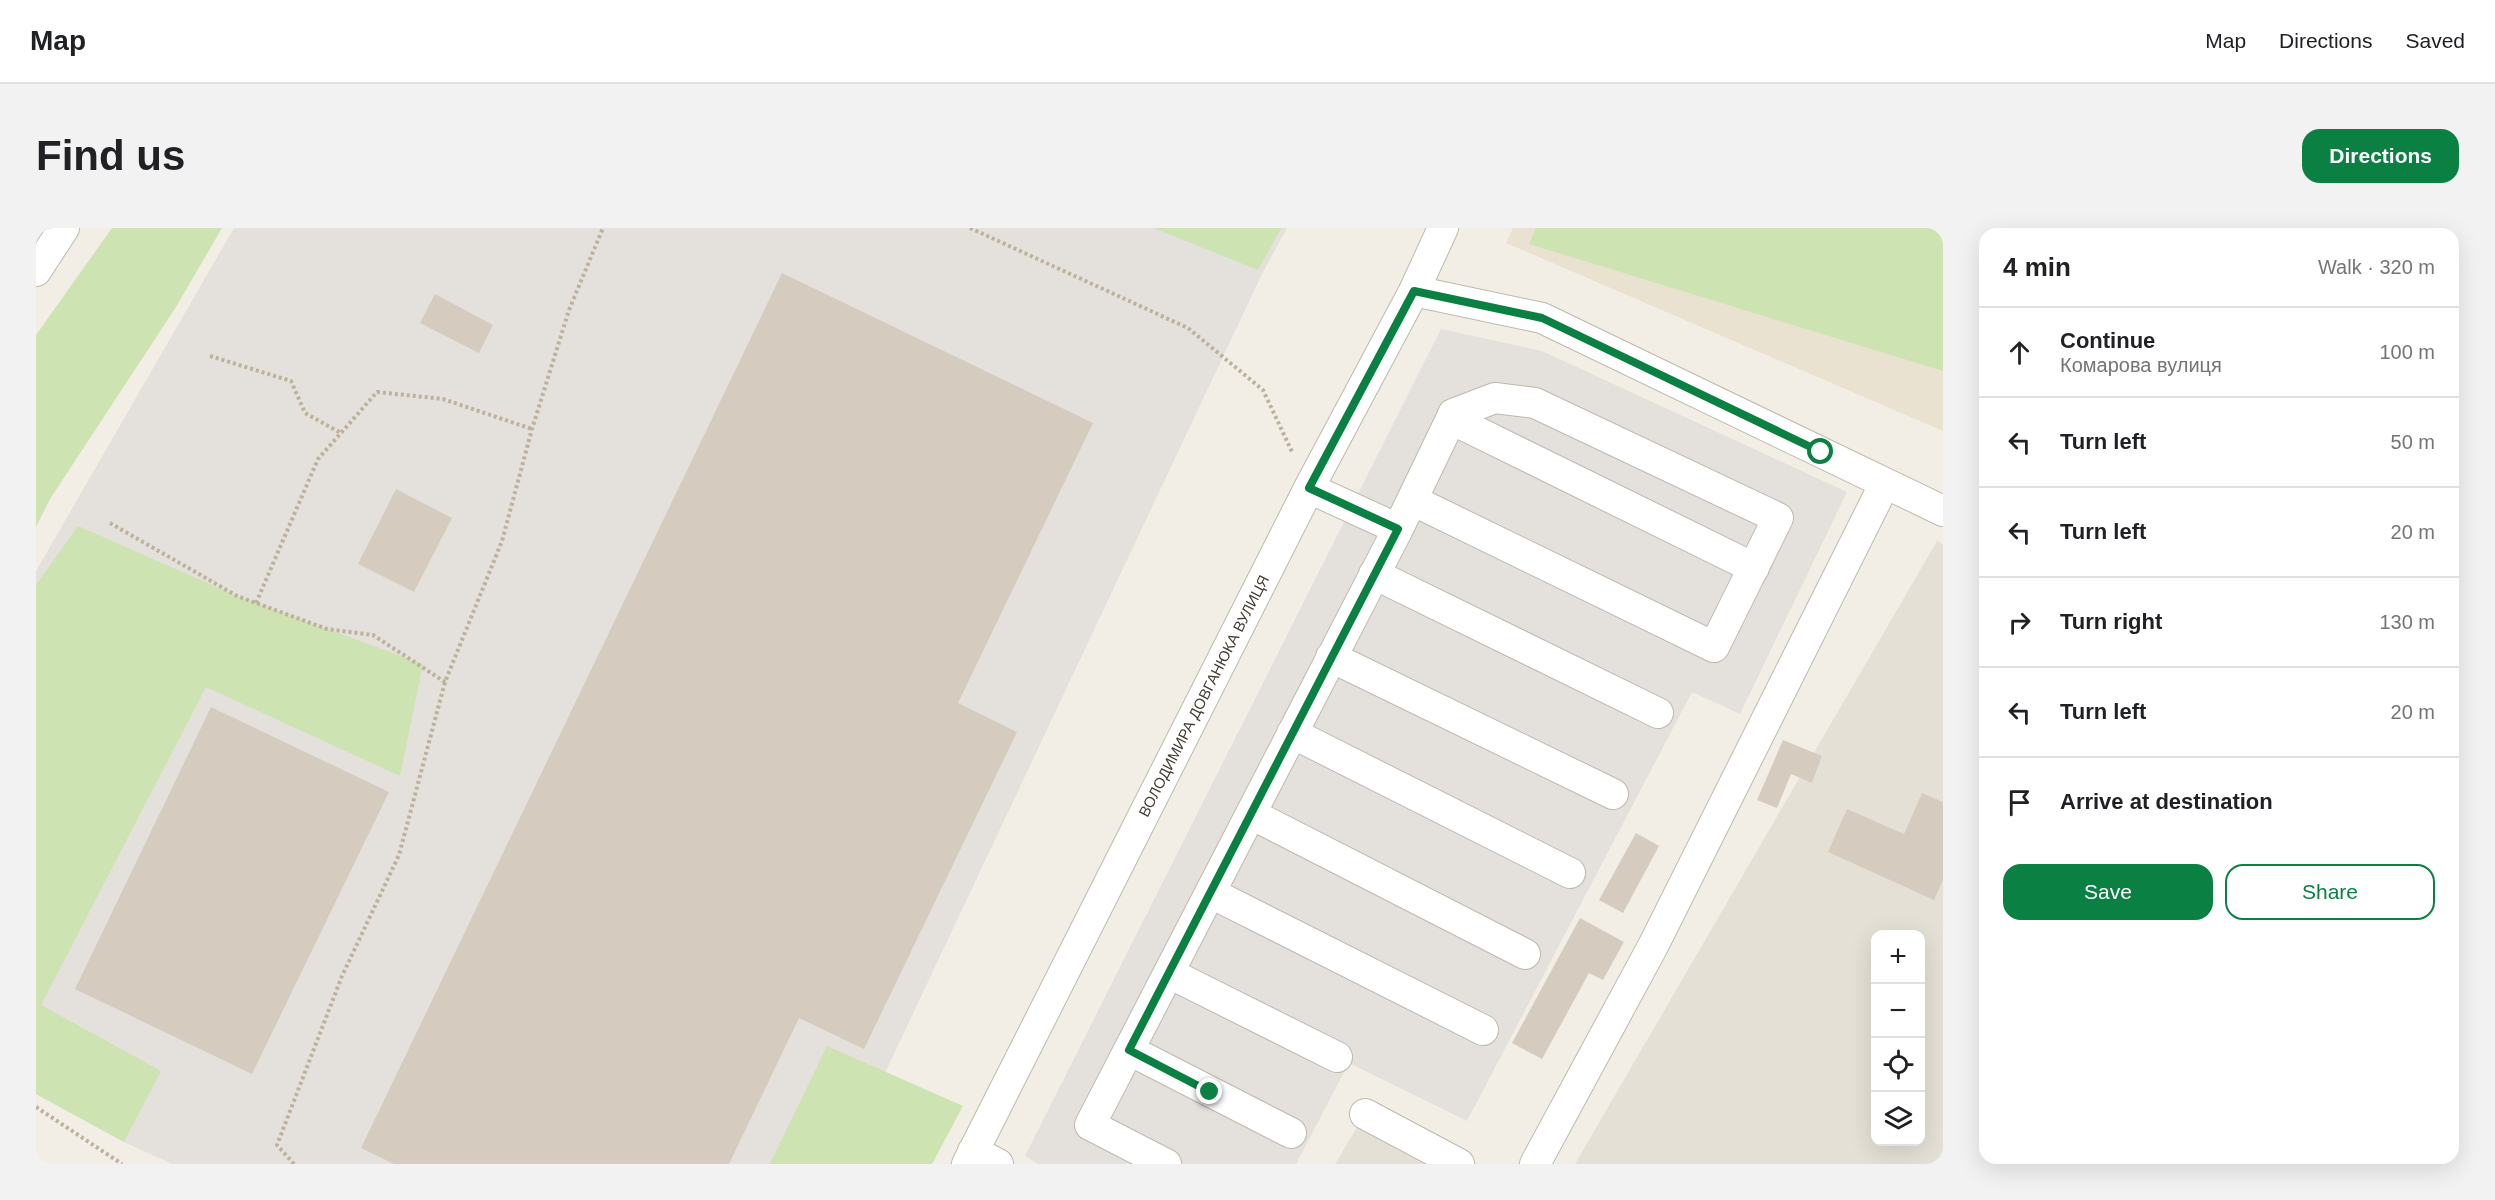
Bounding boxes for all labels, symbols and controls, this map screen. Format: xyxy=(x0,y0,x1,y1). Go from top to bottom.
text: Map xyxy=(30,25,86,56)
text: Map xyxy=(2205,29,2246,52)
text: Directions xyxy=(2279,29,2372,52)
text: Saved xyxy=(2405,29,2465,52)
button: Directions xyxy=(2302,129,2459,183)
text: Find us xyxy=(36,132,185,179)
text: 4 min xyxy=(2003,252,2071,282)
text: Walk · 320 m xyxy=(2318,256,2435,278)
text: Continue xyxy=(2060,328,2155,353)
icon: ahead xyxy=(2003,336,2036,369)
text: 100 m xyxy=(2379,341,2435,363)
text: Комарова вулиця xyxy=(2060,354,2222,376)
icon: left xyxy=(2003,426,2036,459)
text: Turn left xyxy=(2060,429,2146,454)
text: 50 m xyxy=(2391,431,2435,453)
route start xyxy=(1807,438,1833,464)
icon: left xyxy=(2003,516,2036,549)
text: Turn left xyxy=(2060,519,2146,544)
text: 20 m xyxy=(2391,521,2435,543)
street label: ВОЛОДИМИРА ДОВГАНЮКА ВУЛИЦЯ xyxy=(1135,572,1272,819)
icon: right xyxy=(2003,606,2036,639)
text: Turn right xyxy=(2060,609,2162,634)
text: 130 m xyxy=(2379,611,2435,633)
icon: left xyxy=(2003,696,2036,729)
text: Turn left xyxy=(2060,699,2146,724)
text: 20 m xyxy=(2391,701,2435,723)
icon: arrive xyxy=(2003,786,2036,819)
text: Arrive at destination xyxy=(2060,789,2273,814)
button: Save xyxy=(2003,864,2213,920)
button: Share xyxy=(2225,864,2435,920)
map controls xyxy=(1871,930,1925,1146)
button: + xyxy=(1871,930,1925,984)
button: − xyxy=(1871,984,1925,1038)
button: locate xyxy=(1871,1038,1925,1092)
route end xyxy=(1196,1078,1222,1104)
button: layers xyxy=(1871,1092,1925,1146)

